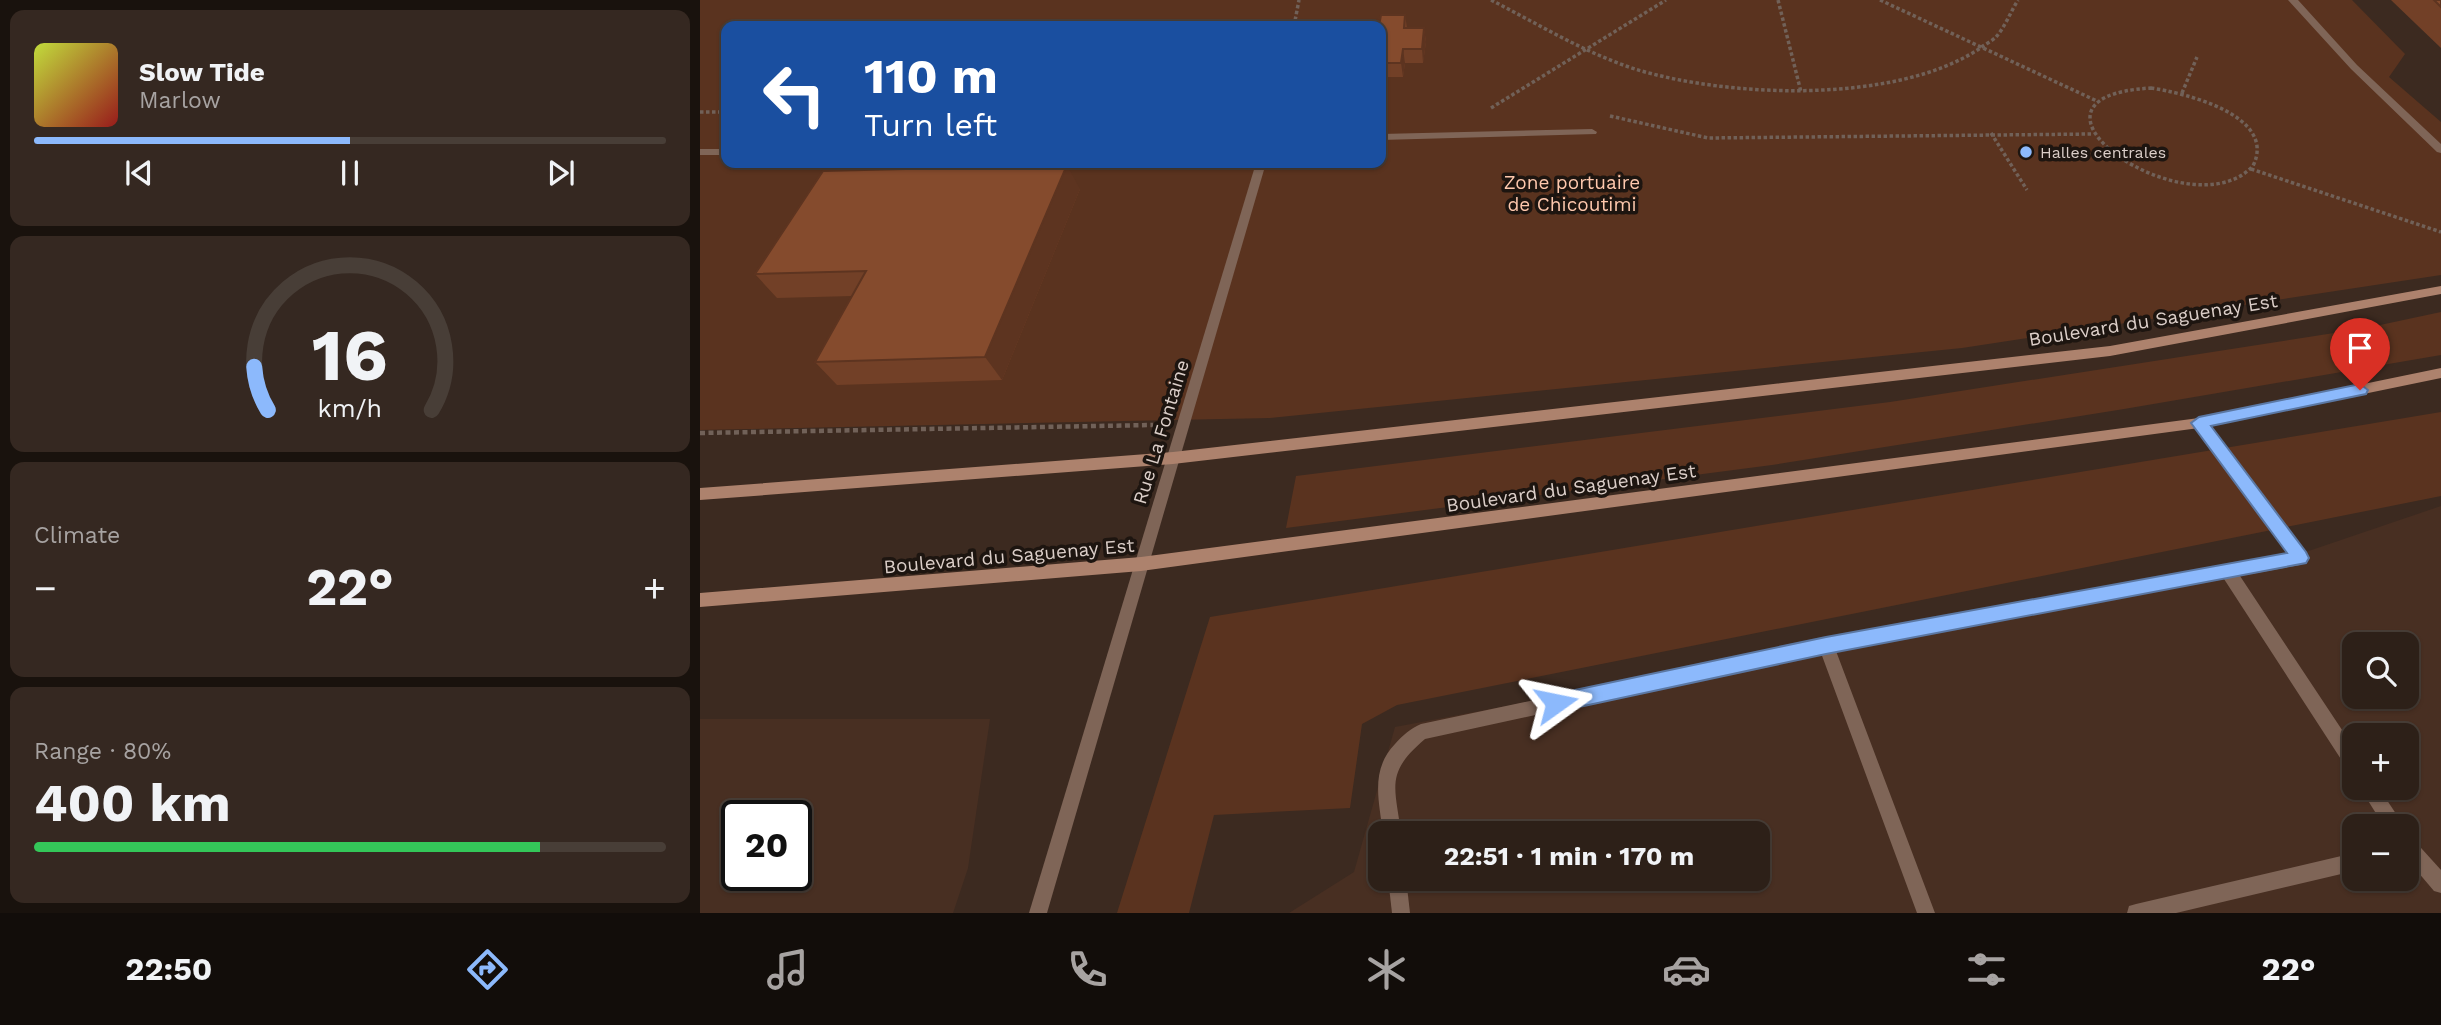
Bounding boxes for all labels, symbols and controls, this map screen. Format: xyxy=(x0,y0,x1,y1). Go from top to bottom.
text: 110 m xyxy=(864,47,998,105)
icon: left xyxy=(749,49,840,140)
text: Slow Tide xyxy=(139,57,265,87)
text: Marlow xyxy=(139,87,221,114)
text: Turn left xyxy=(864,106,997,144)
place label: Halles centrales xyxy=(2040,143,2166,162)
marker: Halles centrales xyxy=(2018,144,2034,160)
icon: previous xyxy=(120,154,158,192)
icon: pause xyxy=(331,154,369,192)
icon: next xyxy=(542,154,580,192)
park label: Zone portuaire de Chicoutimi xyxy=(1504,171,1640,216)
street label: Boulevard du Saguenay Est xyxy=(2027,289,2279,351)
text: 16 xyxy=(312,312,388,398)
pin xyxy=(2330,318,2390,390)
icon: arrive xyxy=(2341,329,2379,367)
street label: Rue La Fontaine xyxy=(1128,357,1194,507)
text: km/h xyxy=(318,393,382,422)
street label: Boulevard du Saguenay Est xyxy=(1445,459,1697,517)
text: Climate xyxy=(34,522,120,549)
street label: Boulevard du Saguenay Est xyxy=(883,534,1135,578)
text: 22° xyxy=(306,557,394,618)
text: − xyxy=(34,566,57,610)
text: + xyxy=(643,566,666,610)
map controls xyxy=(2342,632,2419,891)
button: search xyxy=(2342,632,2419,709)
position arrow xyxy=(1519,666,1593,740)
button: + xyxy=(2342,723,2419,800)
text: Range · 80% xyxy=(34,738,171,765)
text: 400 km xyxy=(34,773,231,834)
speed limit sign: 20 xyxy=(721,800,812,891)
button: − xyxy=(2342,814,2419,891)
text: 22:51 · 1 min · 170 m xyxy=(1444,841,1694,871)
icon: directions xyxy=(463,945,512,994)
icon: music xyxy=(763,945,812,994)
icon: phone xyxy=(1063,945,1112,994)
icon: climate xyxy=(1362,945,1411,994)
icon: car xyxy=(1662,945,1711,994)
icon: filters xyxy=(1962,945,2011,994)
text: 22:50 xyxy=(125,950,212,988)
text: 22° xyxy=(2262,950,2316,988)

